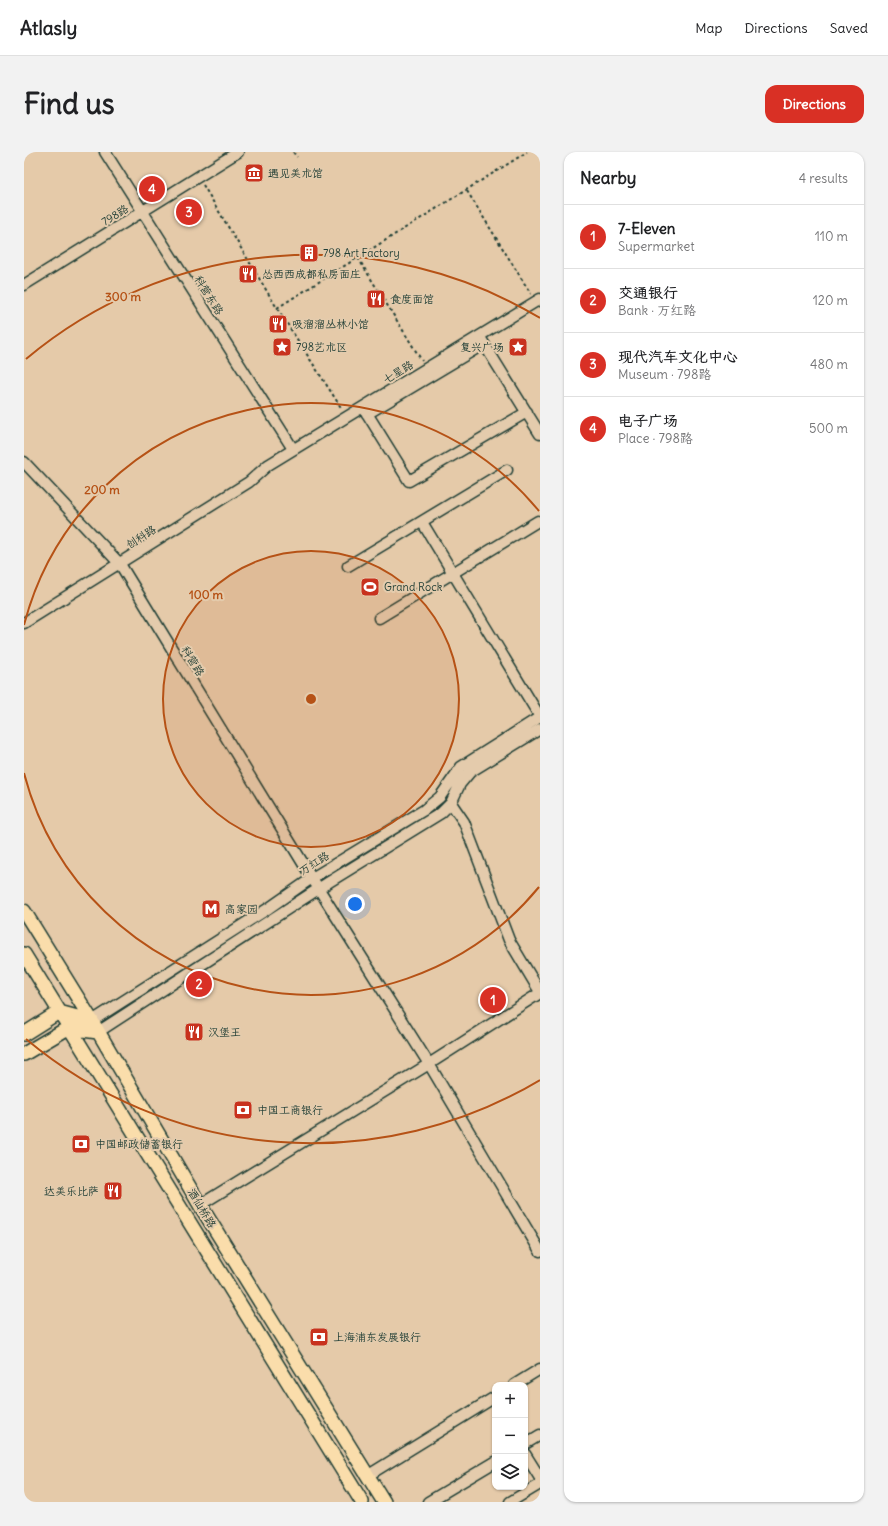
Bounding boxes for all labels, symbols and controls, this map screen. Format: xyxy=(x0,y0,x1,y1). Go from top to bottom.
text: Atlasly xyxy=(20,16,77,40)
text: Map xyxy=(695,19,722,37)
text: Directions xyxy=(744,19,808,37)
text: Saved xyxy=(830,19,868,37)
button: Directions xyxy=(765,85,864,123)
text: Find us xyxy=(24,86,115,122)
museum icon: 遇见美术馆 xyxy=(243,162,265,184)
place label: 遇见美术馆 xyxy=(268,166,323,180)
text: Nearby xyxy=(580,167,636,189)
text: 4 results xyxy=(799,170,848,187)
pin: 4 xyxy=(139,174,165,204)
pin: 3 xyxy=(176,197,202,227)
street label: 798路 xyxy=(99,201,131,229)
text: 7-Eleven xyxy=(618,219,676,238)
text: 1 xyxy=(590,228,596,245)
text: 110 m xyxy=(815,228,848,245)
text: Supermarket xyxy=(618,238,695,255)
building icon: 798 Art Factory xyxy=(298,242,320,264)
place label: 798 Art Factory xyxy=(323,246,400,260)
restaurant icon: 怂西西成都私房面庄 xyxy=(237,263,259,285)
place label: 怂西西成都私房面庄 xyxy=(262,267,361,281)
street label: 科营东路 xyxy=(191,273,227,317)
text: 交通银行 xyxy=(618,283,678,302)
restaurant icon: 食度面馆 xyxy=(365,288,387,310)
text: 300 m xyxy=(105,289,141,304)
place label: 食度面馆 xyxy=(390,292,434,306)
text: 2 xyxy=(589,292,597,309)
text: 120 m xyxy=(813,292,848,309)
text: Bank · 万红路 xyxy=(618,302,696,319)
restaurant icon: 吸溜溜丛林小馆 xyxy=(267,313,289,335)
place label: 吸溜溜丛林小馆 xyxy=(292,317,369,331)
place icon: 798艺术区 xyxy=(271,336,293,358)
place icon: 复兴广场 xyxy=(507,336,529,358)
place label: 798艺术区 xyxy=(296,340,347,354)
place label: 复兴广场 xyxy=(460,340,504,354)
text: 现代汽车文化中心 xyxy=(618,347,738,366)
text: 3 xyxy=(589,356,597,373)
text: 480 m xyxy=(810,356,848,373)
street label: 七星路 xyxy=(380,358,416,386)
text: Museum · 798路 xyxy=(618,366,711,383)
text: 电子广场 xyxy=(618,411,678,430)
text: 4 xyxy=(589,420,597,437)
text: 500 m xyxy=(809,420,848,437)
text: Place · 798路 xyxy=(618,430,693,447)
text: 200 m xyxy=(84,482,120,497)
street label: 创科路 xyxy=(123,522,159,552)
sports icon: Grand Rock xyxy=(359,576,381,598)
place label: Grand Rock xyxy=(384,580,443,594)
text: 100 m xyxy=(189,587,223,602)
street label: 科营路 xyxy=(179,643,207,679)
centre of rings xyxy=(304,692,318,706)
street label: 万红路 xyxy=(296,848,332,878)
your location xyxy=(345,894,365,914)
metro station icon: 高家园 xyxy=(200,898,222,920)
place label: 高家园 xyxy=(225,902,258,916)
pin: 2 xyxy=(186,969,212,999)
pin: 1 xyxy=(480,985,506,1015)
restaurant icon: 汉堡王 xyxy=(183,1021,205,1043)
place label: 汉堡王 xyxy=(208,1025,241,1039)
bank icon: 中国工商银行 xyxy=(232,1099,254,1121)
place label: 中国工商银行 xyxy=(257,1103,323,1117)
bank icon: 中国邮政储蓄银行 xyxy=(70,1133,92,1155)
place label: 中国邮政储蓄银行 xyxy=(95,1137,183,1151)
restaurant icon: 达美乐比萨 xyxy=(102,1180,124,1202)
place label: 达美乐比萨 xyxy=(44,1184,99,1198)
street label: 酒仙桥路 xyxy=(185,1186,219,1230)
bank icon: 上海浦东发展银行 xyxy=(308,1326,330,1348)
place label: 上海浦东发展银行 xyxy=(333,1330,421,1344)
map controls xyxy=(492,1382,528,1490)
button: + xyxy=(492,1382,528,1418)
button: − xyxy=(492,1418,528,1454)
button: layers xyxy=(492,1454,528,1490)

